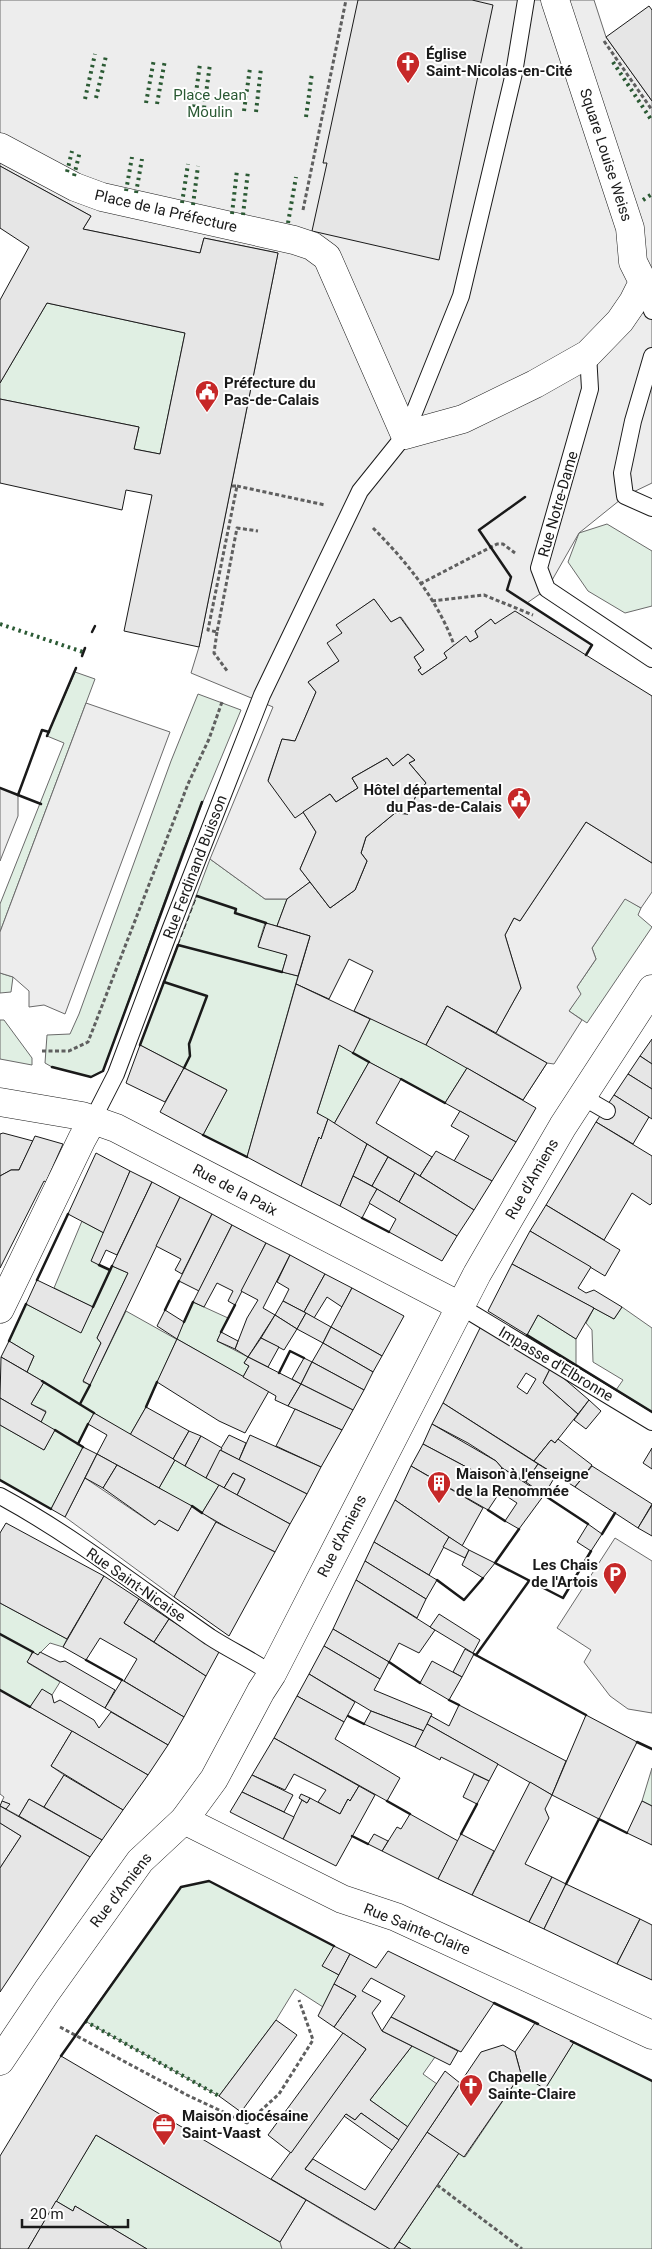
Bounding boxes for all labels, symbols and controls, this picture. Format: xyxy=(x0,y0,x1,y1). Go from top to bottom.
place label: Église Saint-Nicolas-en-Cité xyxy=(426,45,572,80)
church icon: Église Saint-Nicolas-en-Cité xyxy=(395,50,421,84)
park label: Place Jean Moulin xyxy=(173,86,247,121)
street label: Square Louise Weiss xyxy=(576,86,636,224)
street label: Place de la Préfecture xyxy=(93,186,239,236)
place label: Préfecture du Pas-de-Calais xyxy=(224,374,319,409)
public building icon: Préfecture du Pas-de-Calais xyxy=(194,379,220,413)
street label: Rue Notre-Dame xyxy=(534,449,582,559)
place label: Hôtel départemental du Pas-de-Calais xyxy=(363,781,502,816)
public building icon: Hôtel départemental du Pas-de-Calais xyxy=(506,786,532,820)
street label: Rue Ferdinand Buisson xyxy=(159,792,231,942)
street label: Rue d'Amiens xyxy=(502,1136,562,1222)
street label: Rue de la Paix xyxy=(190,1160,281,1220)
street label: Impasse d'Elbronne xyxy=(495,1323,617,1405)
place label: Maison à l'enseigne de la Renommée xyxy=(456,1465,589,1500)
building icon: Maison à l'enseigne de la Renommée xyxy=(426,1470,452,1504)
street label: Rue d'Amiens xyxy=(314,1492,370,1580)
street label: Rue Saint-Nicaise xyxy=(83,1544,189,1626)
place label: Les Chais de l'Artois xyxy=(531,1556,598,1591)
parking icon: Les Chais de l'Artois xyxy=(602,1561,628,1595)
street label: Rue d'Amiens xyxy=(86,1849,156,1931)
street label: Rue Sainte-Claire xyxy=(361,1899,473,1959)
place label: Chapelle Sainte-Claire xyxy=(488,2068,576,2103)
church icon: Chapelle Sainte-Claire xyxy=(458,2073,484,2107)
place label: Maison diocésaine Saint-Vaast xyxy=(182,2107,308,2142)
office icon: Maison diocésaine Saint-Vaast xyxy=(151,2112,177,2146)
scale bar xyxy=(22,2196,129,2228)
text: 20 m xyxy=(30,2205,64,2223)

